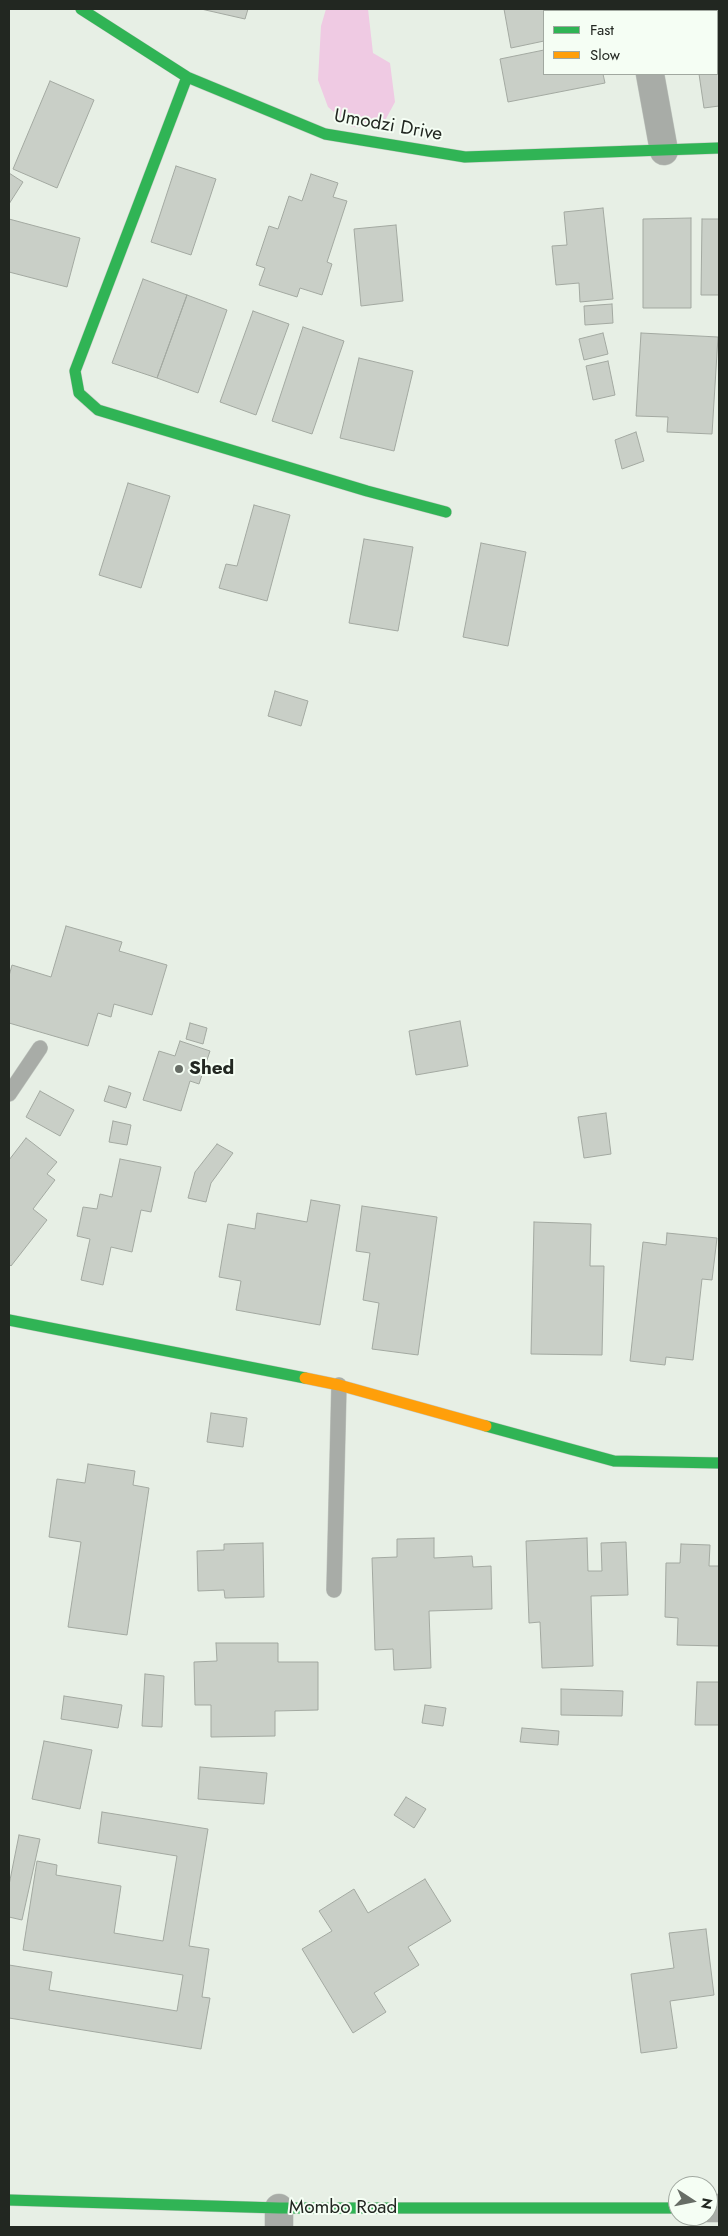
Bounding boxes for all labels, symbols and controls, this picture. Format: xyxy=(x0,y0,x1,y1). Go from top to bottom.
legend xyxy=(543,10,718,75)
text: Fast xyxy=(590,19,614,41)
text: Slow xyxy=(590,44,620,66)
street label: Umodzi Drive xyxy=(332,105,444,147)
place label: Shed xyxy=(189,1058,234,1080)
marker: Shed xyxy=(173,1063,185,1075)
north arrow xyxy=(668,2176,718,2226)
text: N xyxy=(696,2196,718,2211)
street label: Mombo Road xyxy=(289,2197,397,2219)

